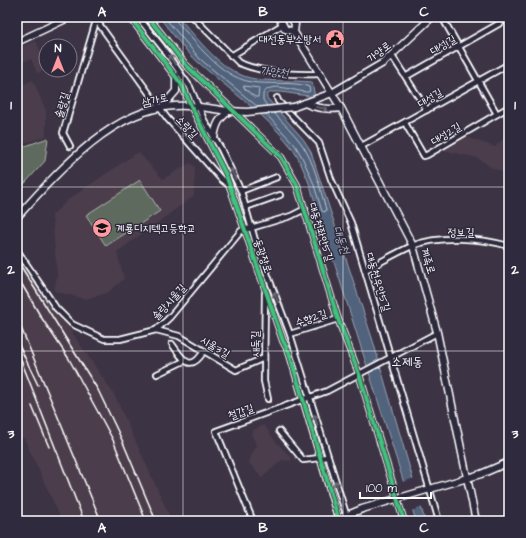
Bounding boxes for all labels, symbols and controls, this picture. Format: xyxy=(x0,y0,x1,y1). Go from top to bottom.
text: A xyxy=(98,3,107,21)
text: B xyxy=(258,3,268,21)
text: C xyxy=(419,3,429,21)
public building icon: 대전동부소방서 xyxy=(324,28,346,50)
street label: 대성1길 xyxy=(427,31,459,58)
place label: 대전동부소방서 xyxy=(259,32,321,47)
north arrow xyxy=(38,38,78,78)
street label: 가양로 xyxy=(364,38,394,66)
text: N xyxy=(55,41,62,56)
one-way arrow xyxy=(168,55,176,66)
water label: 가양천 xyxy=(259,62,291,82)
street label: 대성길 xyxy=(415,85,445,111)
street label: 솔랑길 xyxy=(51,90,73,120)
street label: 삼가로 xyxy=(140,90,170,110)
text: 1 xyxy=(10,96,12,114)
text: 1 xyxy=(514,96,516,114)
one-way arrow xyxy=(316,104,329,112)
street label: 소랑길 xyxy=(173,112,202,142)
street label: 대성2길 xyxy=(428,119,464,149)
one-way arrow xyxy=(229,168,236,180)
street label: 대동천좌안5길 xyxy=(305,201,337,263)
school or university icon: 계룡디지텍고등학교 xyxy=(91,217,113,239)
place label: 계룡디지텍고등학교 xyxy=(116,221,196,236)
water label: 대동천 xyxy=(328,224,354,258)
street label: 정보길 xyxy=(448,225,474,240)
street label: 동광장로 xyxy=(250,237,276,275)
street label: 계족로 xyxy=(417,246,439,276)
street label: 대동천우안5길 xyxy=(362,251,394,313)
text: 2 xyxy=(6,261,15,279)
text: 2 xyxy=(510,261,519,279)
street label: 솔랑시울길 xyxy=(149,280,189,323)
one-way arrow xyxy=(271,291,279,303)
street label: 수향2길 xyxy=(293,306,329,330)
street label: 새둑길 xyxy=(248,331,263,357)
street label: 시울3길 xyxy=(197,332,233,362)
district label: 소제동 xyxy=(391,353,423,371)
street label: 철갑길 xyxy=(226,400,256,424)
one-way arrow xyxy=(312,414,320,426)
text: 3 xyxy=(7,425,15,443)
text: 3 xyxy=(511,425,519,443)
scale bar xyxy=(360,474,431,500)
one-way arrow xyxy=(333,479,340,492)
text: 100 m xyxy=(366,480,397,497)
text: A xyxy=(98,519,107,537)
text: B xyxy=(258,519,268,537)
text: C xyxy=(419,519,429,537)

